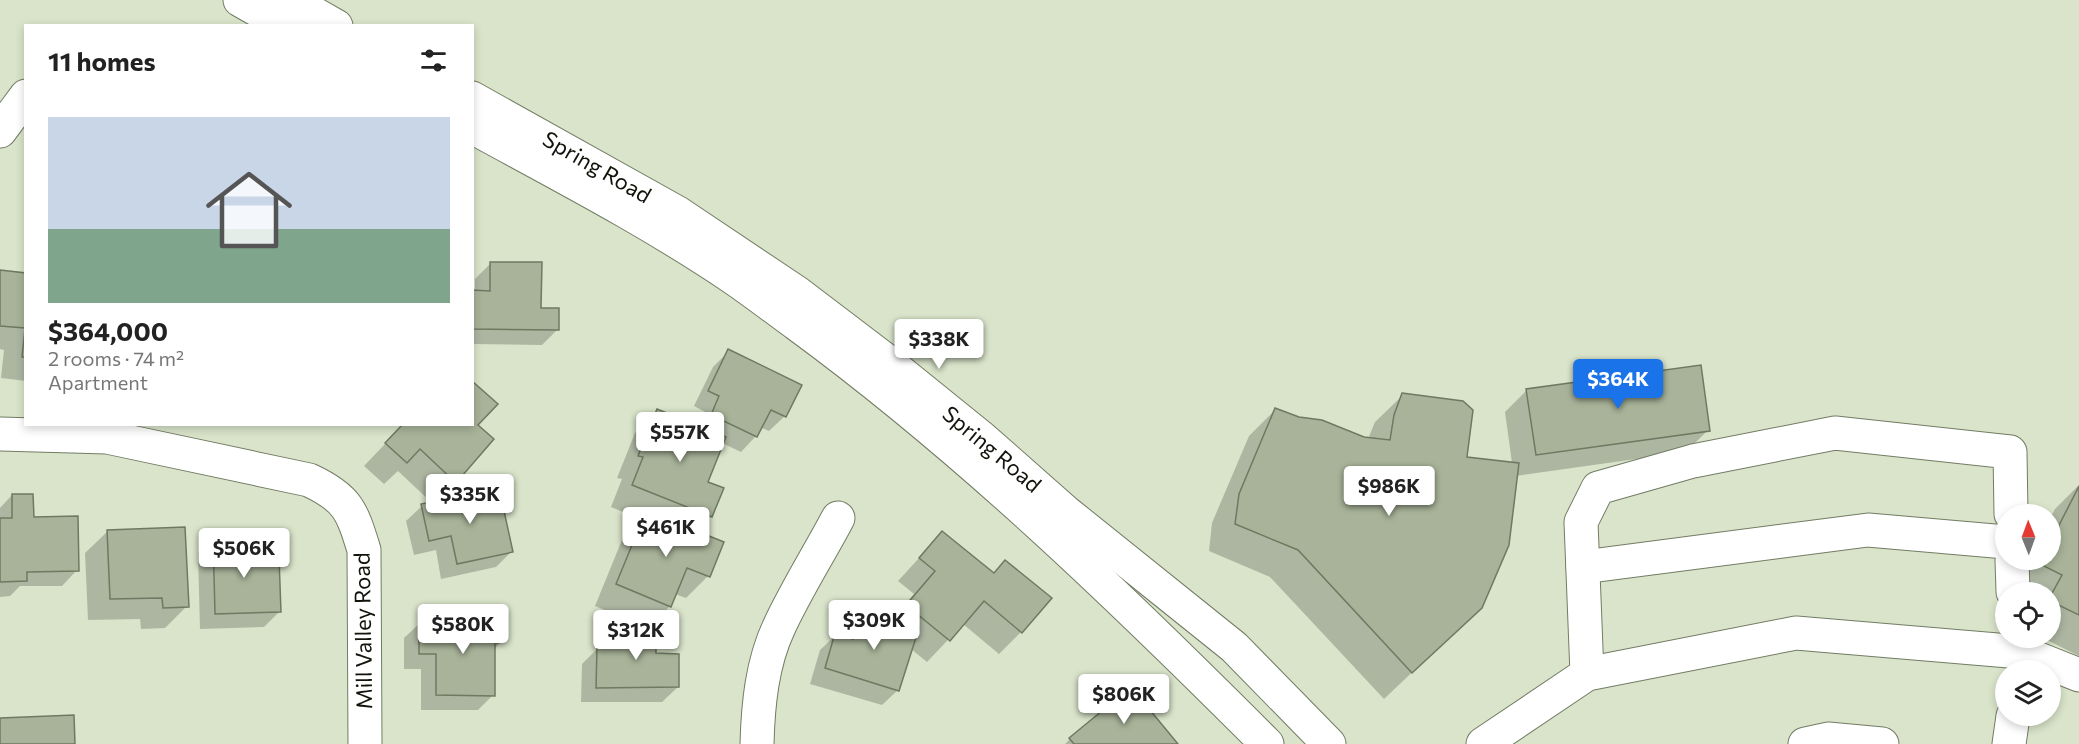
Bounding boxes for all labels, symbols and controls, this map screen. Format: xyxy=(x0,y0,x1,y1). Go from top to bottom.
icon: filters xyxy=(417,44,450,77)
text: 11 homes xyxy=(48,45,156,76)
street label: Spring Road xyxy=(538,125,656,208)
icon: home xyxy=(195,156,303,264)
text: $364,000 xyxy=(48,315,168,346)
pin: $338K xyxy=(897,319,981,370)
text: $338K xyxy=(908,326,970,350)
text: 2 rooms · 74 m² xyxy=(48,346,184,370)
pin: $364K xyxy=(1576,359,1660,410)
text: $364K xyxy=(1587,366,1649,390)
text: Apartment xyxy=(48,370,148,394)
street label: Spring Road xyxy=(937,400,1047,498)
pin: $557K xyxy=(638,412,722,463)
text: $557K xyxy=(650,419,710,443)
pin: $986K xyxy=(1347,466,1431,517)
text: $986K xyxy=(1358,473,1420,497)
pin: $335K xyxy=(428,474,512,525)
text: $335K xyxy=(440,481,500,505)
north arrow xyxy=(1995,504,2061,570)
map controls xyxy=(1995,504,2061,726)
pin: $461K xyxy=(624,507,708,558)
text: $461K xyxy=(636,514,696,538)
pin: $506K xyxy=(202,528,286,579)
text: $506K xyxy=(213,535,275,559)
street label: Mill Valley Road xyxy=(348,552,377,710)
button: locate xyxy=(1995,582,2061,648)
pin: $309K xyxy=(832,600,916,651)
pin: $580K xyxy=(421,604,505,655)
text: $309K xyxy=(843,607,905,631)
pin: $312K xyxy=(594,610,678,661)
text: $580K xyxy=(432,611,494,635)
text: $312K xyxy=(607,617,665,641)
button: layers xyxy=(1995,660,2061,726)
pin: $806K xyxy=(1082,674,1166,725)
text: $806K xyxy=(1092,681,1156,705)

